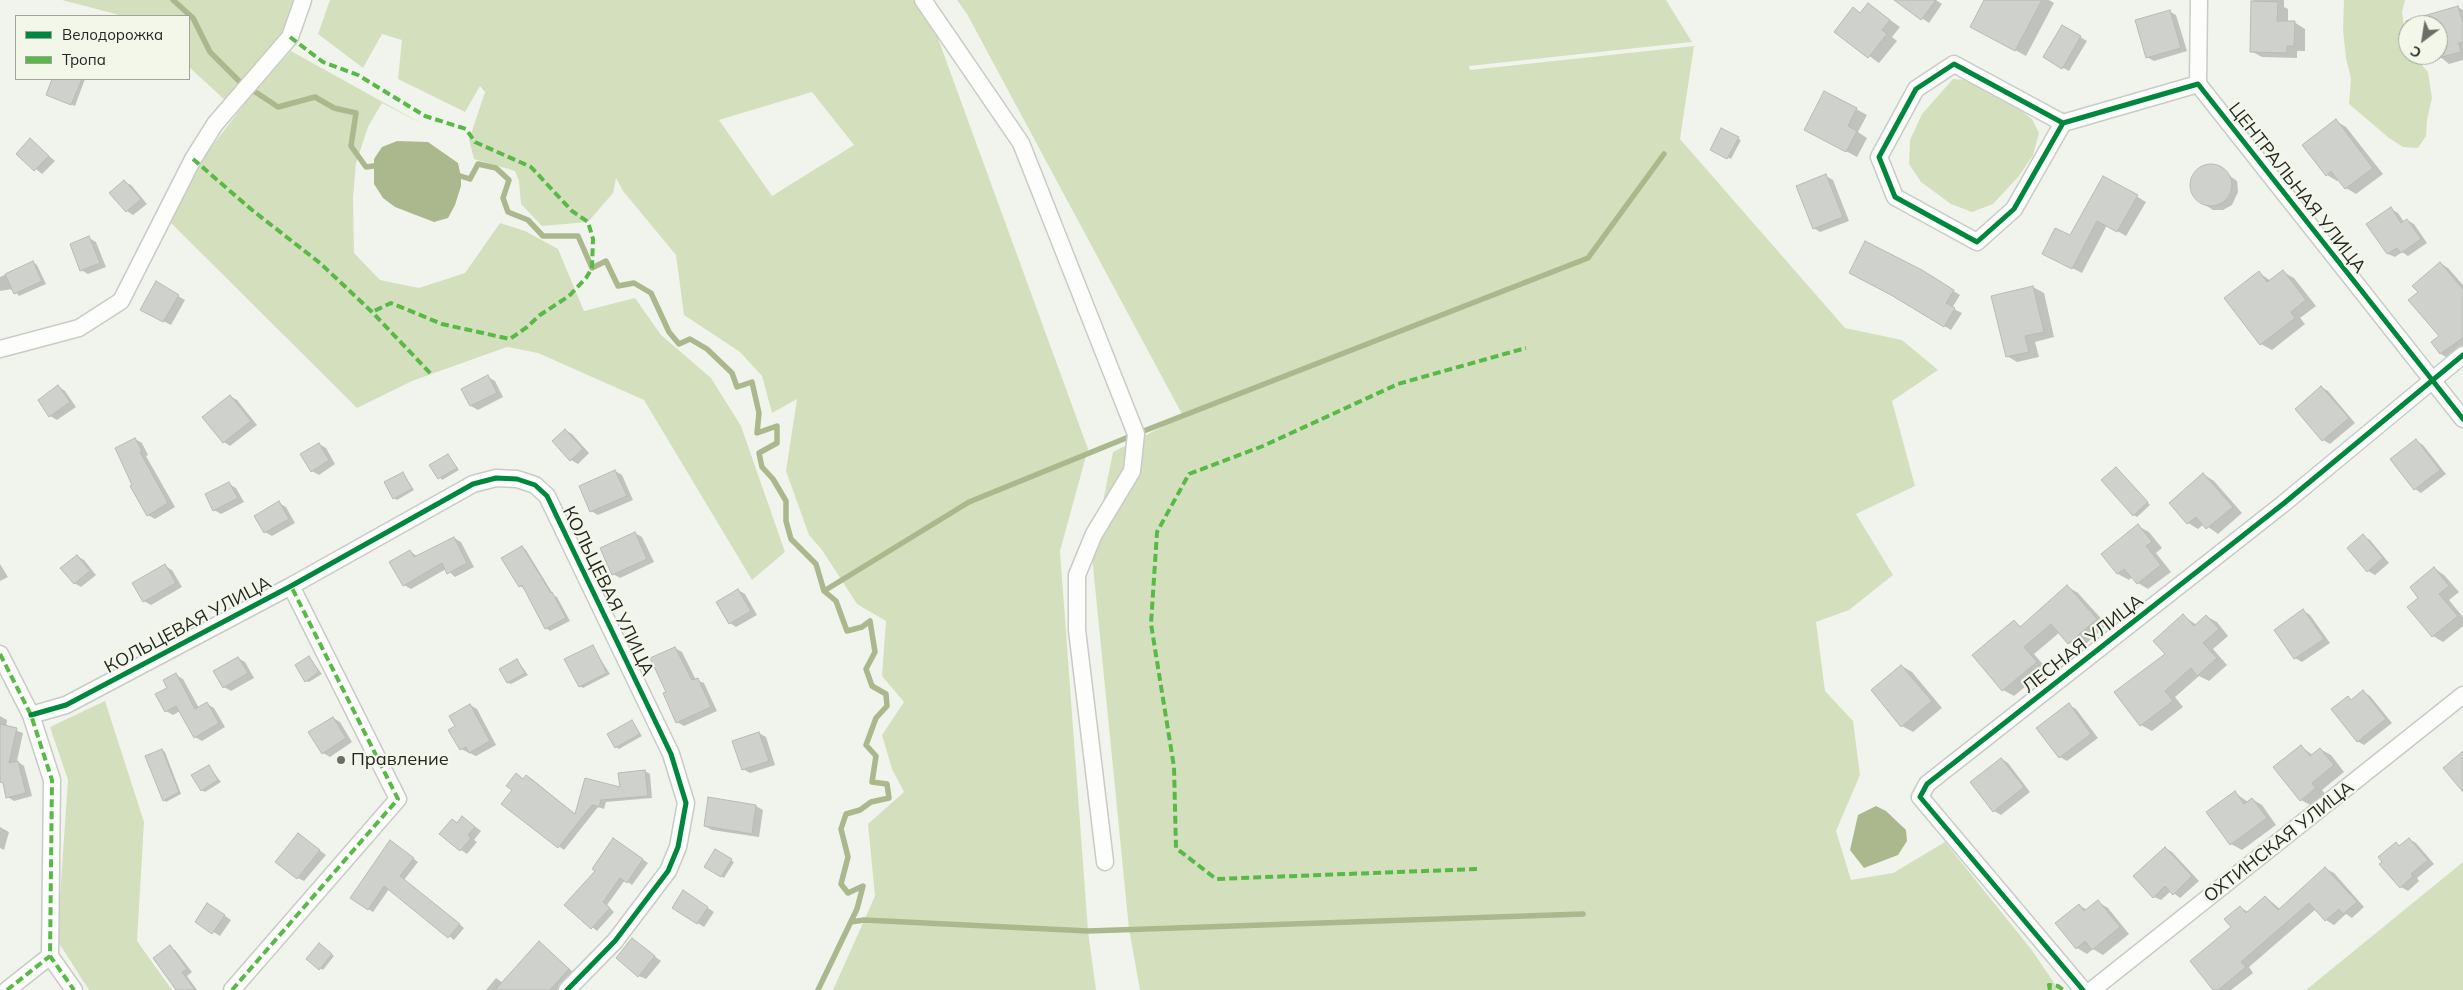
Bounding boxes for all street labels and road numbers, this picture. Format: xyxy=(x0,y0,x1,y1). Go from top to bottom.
street label: ЦЕНТРАЛЬНАЯ УЛИЦА xyxy=(2224,99,2370,277)
street label: КОЛЬЦЕВАЯ УЛИЦА xyxy=(558,503,658,679)
street label: КОЛЬЦЕВАЯ УЛИЦА xyxy=(101,572,275,678)
street label: ЛЕСНАЯ УЛИЦА xyxy=(2018,590,2148,698)
street label: ОХТИНСКАЯ УЛИЦА xyxy=(2200,777,2358,907)

